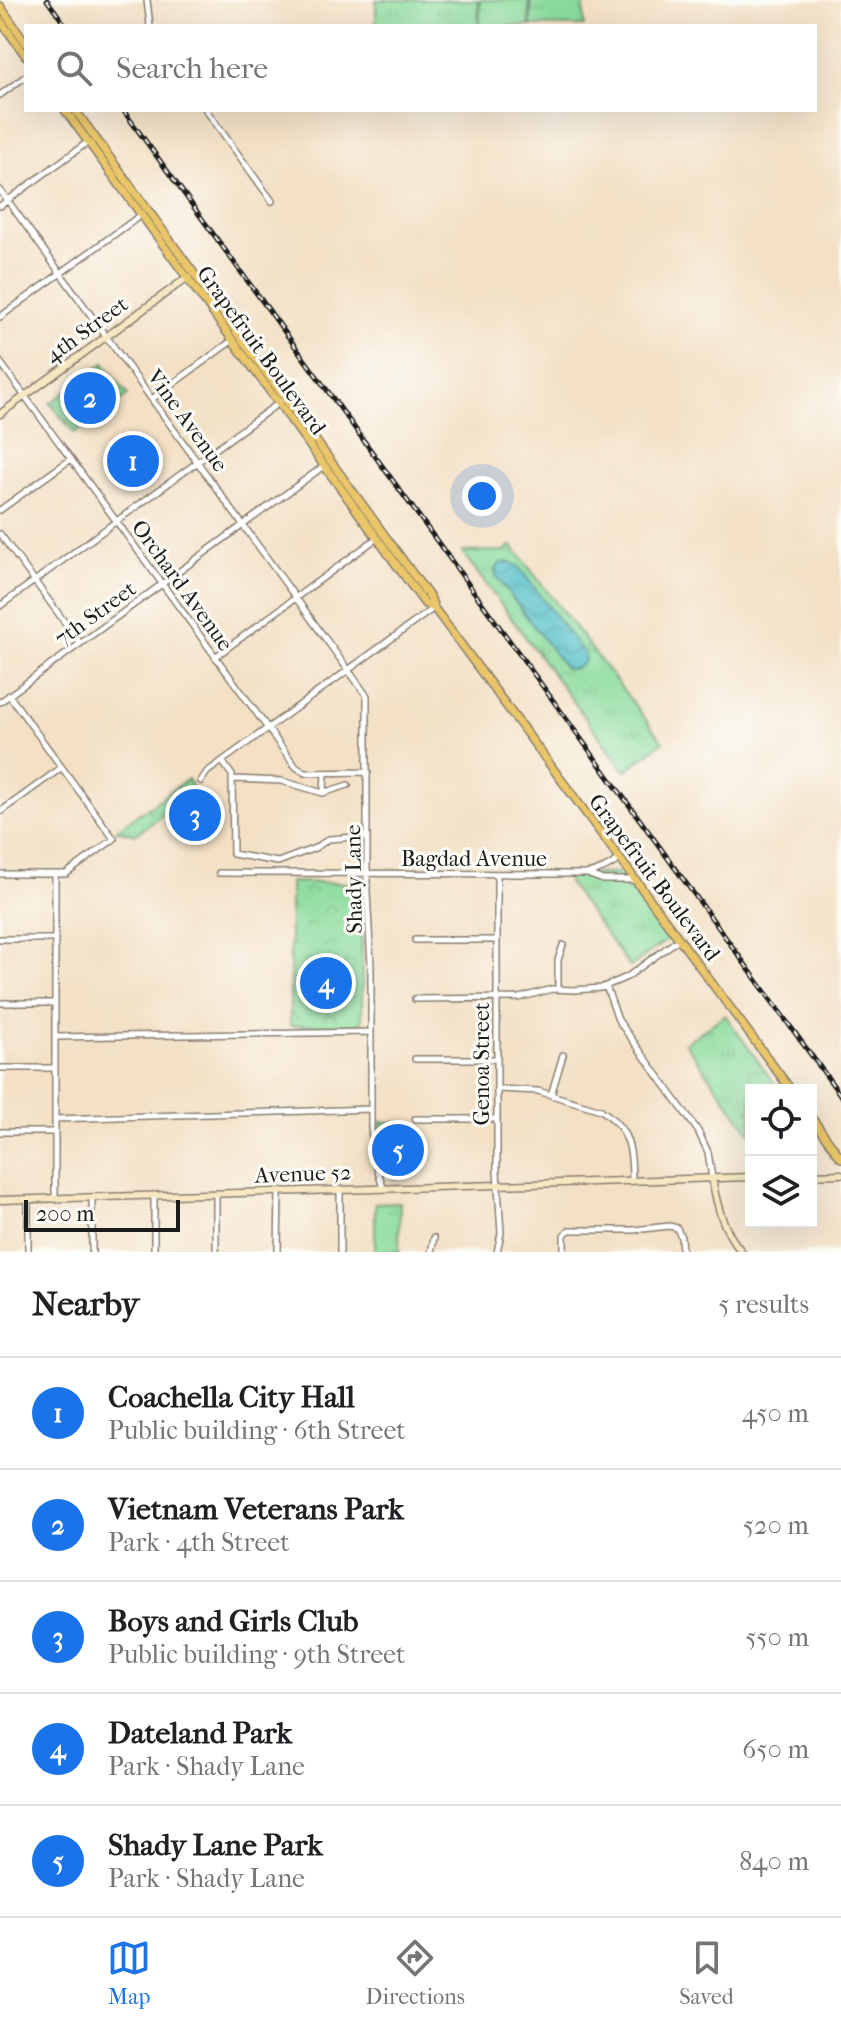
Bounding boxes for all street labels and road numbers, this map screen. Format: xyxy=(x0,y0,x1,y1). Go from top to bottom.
street label: Grapefruit Boulevard xyxy=(191,261,332,441)
street label: 4th Street xyxy=(40,291,133,369)
street label: Vine Avenue xyxy=(141,364,233,477)
street label: Orchard Avenue xyxy=(126,515,239,656)
street label: 7th Street xyxy=(50,576,141,652)
street label: Grapefruit Boulevard xyxy=(583,789,726,967)
street label: Shady Lane xyxy=(340,824,368,934)
street label: Bagdad Avenue xyxy=(401,846,547,872)
street label: Genoa Street xyxy=(469,1002,495,1126)
street label: Avenue 52 xyxy=(253,1159,352,1189)

